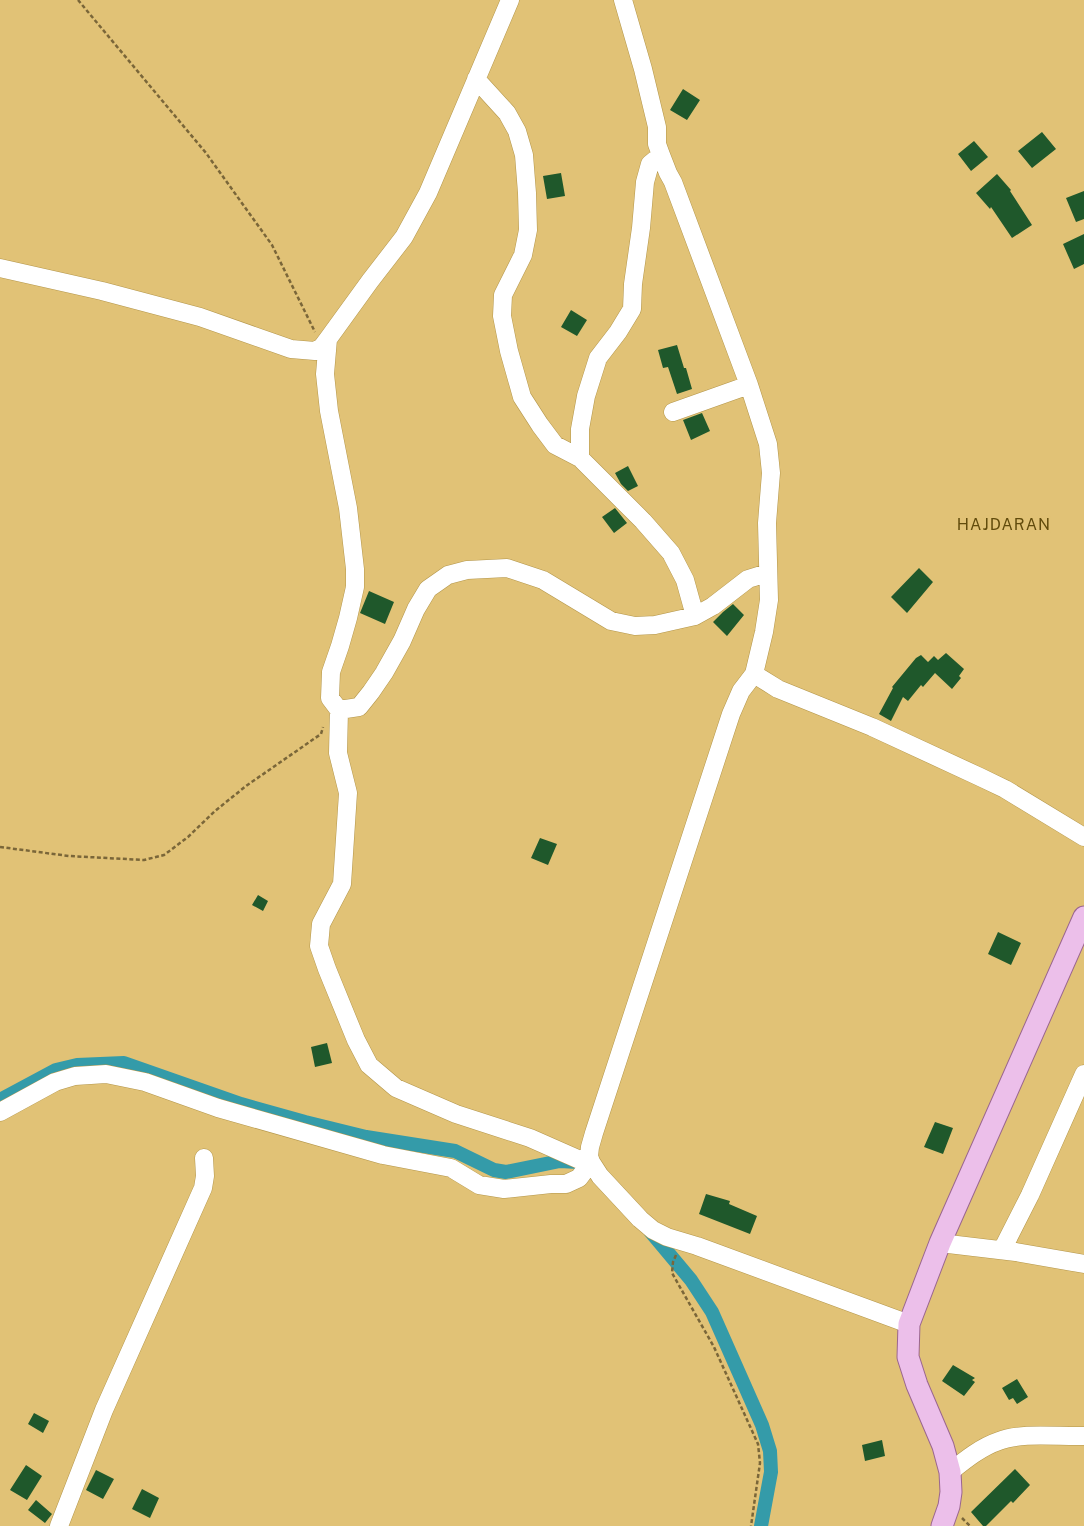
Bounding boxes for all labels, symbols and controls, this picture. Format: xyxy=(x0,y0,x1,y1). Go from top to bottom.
district label: HAJDARAN xyxy=(957,515,1051,534)

